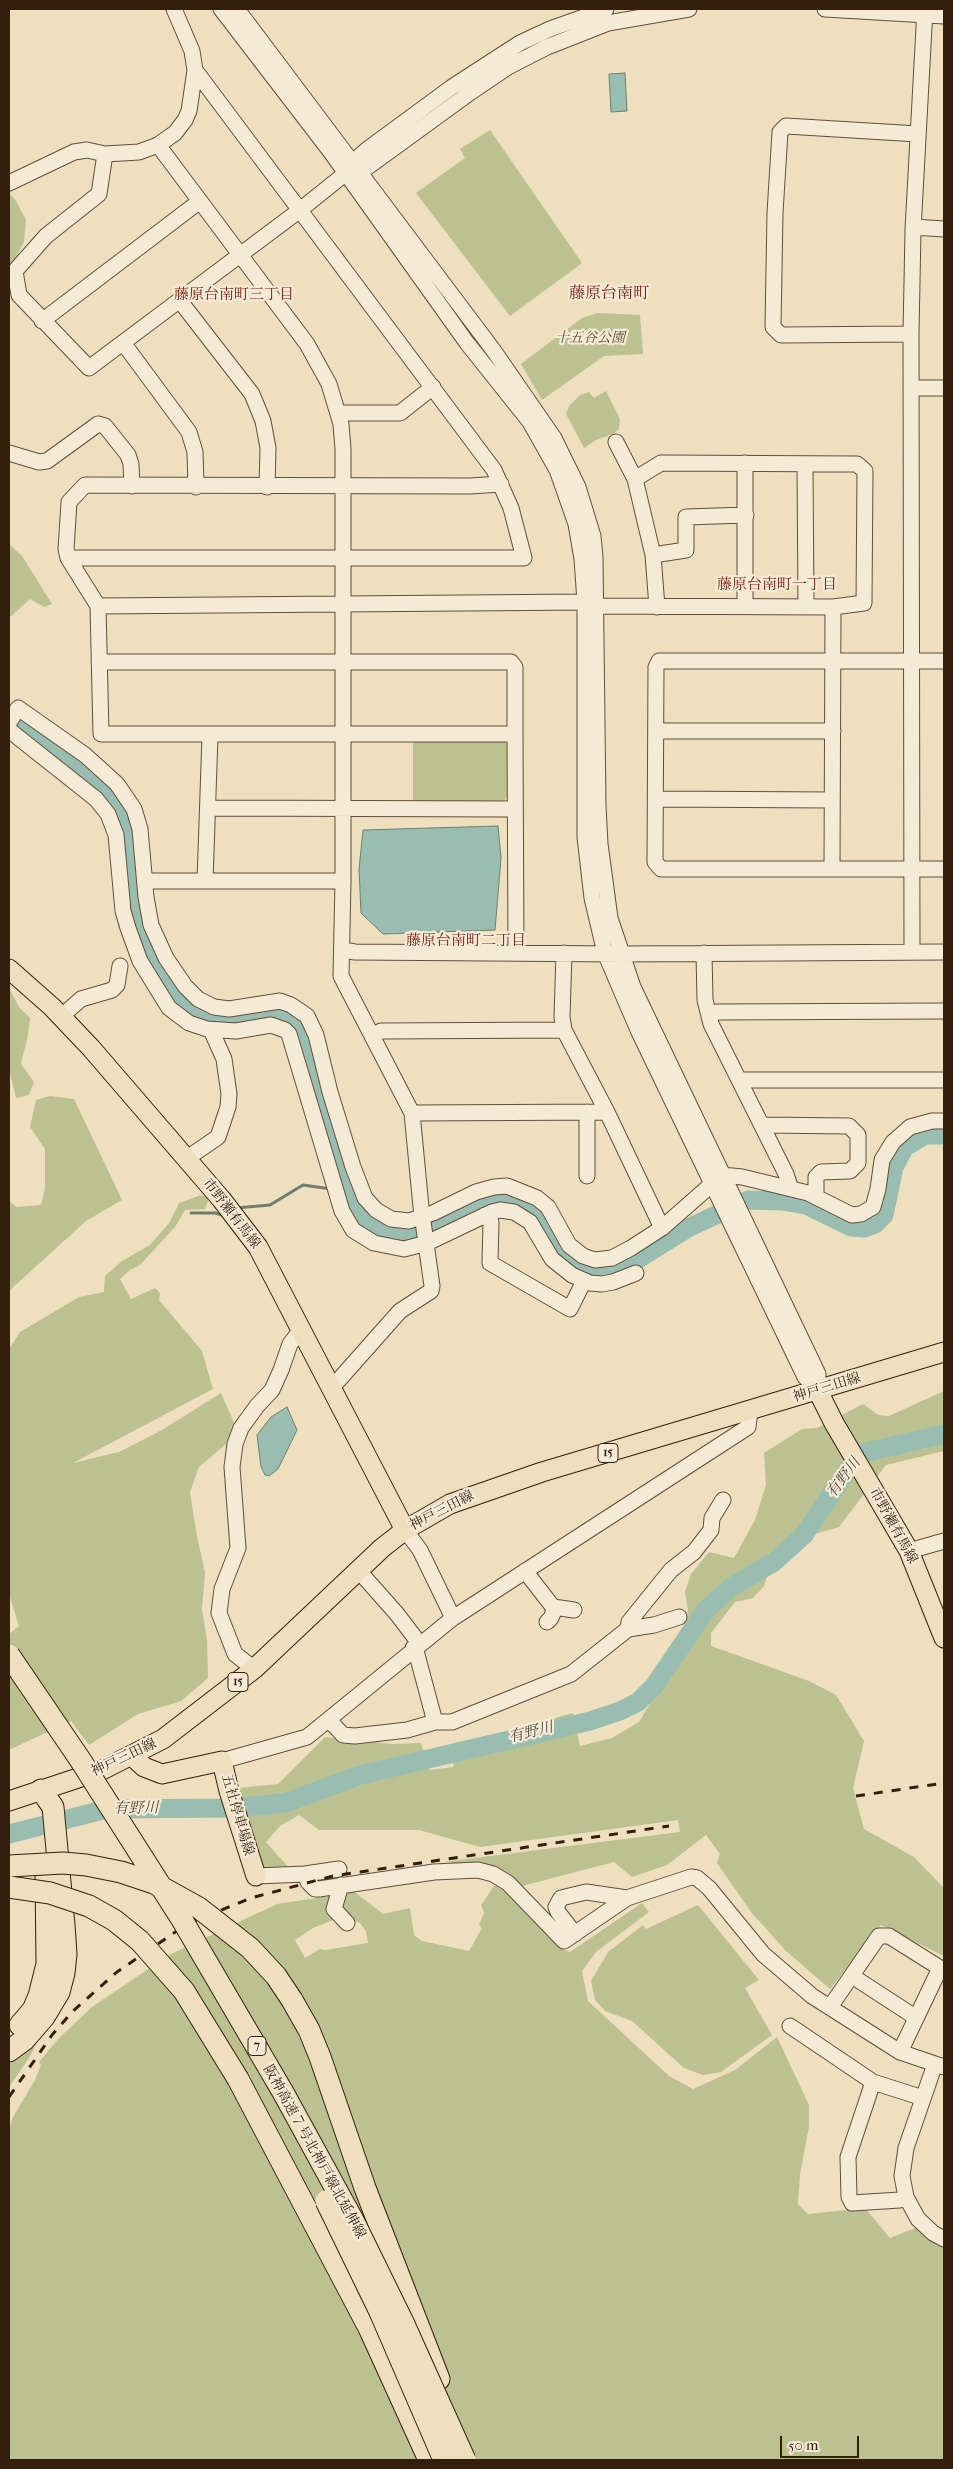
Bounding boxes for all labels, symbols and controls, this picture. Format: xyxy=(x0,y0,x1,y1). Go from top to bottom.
district label: 藤原台南町 xyxy=(569,284,649,304)
district label: 藤原台南町三丁目 xyxy=(174,286,294,304)
park label: 十五谷公園 xyxy=(555,331,625,347)
district label: 藤原台南町一丁目 xyxy=(717,576,837,594)
district label: 藤原台南町二丁目 xyxy=(406,932,526,950)
street label: 市野瀬有馬線 xyxy=(199,1176,263,1252)
street label: 神戸三田線 xyxy=(791,1370,863,1406)
road number: 15 xyxy=(598,1444,618,1462)
water label: 有野川 xyxy=(823,1455,865,1501)
street label: 市野瀬有馬線 xyxy=(865,1485,921,1567)
street label: 神戸三田線 xyxy=(407,1488,477,1534)
road number: 15 xyxy=(228,1672,248,1691)
water label: 有野川 xyxy=(507,1719,555,1747)
street label: 神戸三田線 xyxy=(89,1736,159,1780)
street label: 五社停車場線 xyxy=(217,1772,257,1858)
water label: 有野川 xyxy=(113,1800,159,1818)
road number: 7 xyxy=(248,2036,266,2056)
street label: 阪神高速７号北神戸線北延伸線 xyxy=(259,2062,369,2242)
scale bar xyxy=(783,2426,862,2458)
text: 50 m xyxy=(788,2436,818,2454)

